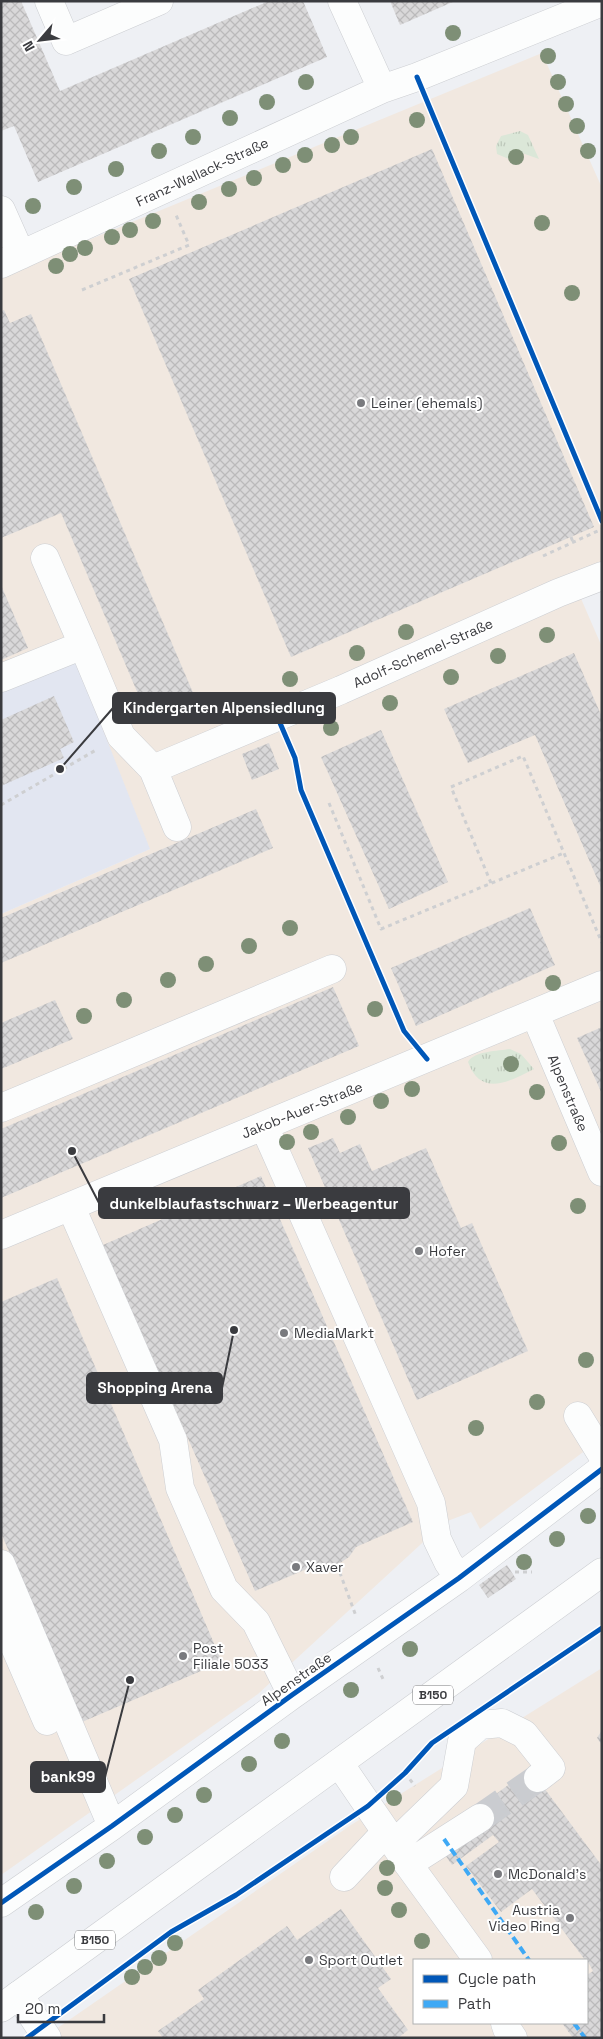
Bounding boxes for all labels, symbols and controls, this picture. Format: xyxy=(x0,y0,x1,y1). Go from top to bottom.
north arrow xyxy=(15,15,65,65)
text: N xyxy=(18,38,39,54)
street label: Franz-Wallack-Straße xyxy=(133,133,271,211)
place label: Leiner (ehemals) xyxy=(371,394,482,412)
marker: Leiner (ehemals) xyxy=(355,397,367,409)
street label: Adolf-Schemel-Straße xyxy=(350,614,496,692)
callout: Kindergarten Alpensiedlung xyxy=(113,693,335,723)
text: Kindergarten Alpensiedlung xyxy=(123,698,325,717)
street label: Alpenstraße xyxy=(544,1052,592,1134)
street label: Jakob-Auer-Straße xyxy=(239,1077,365,1143)
callout: dunkelblaufastschwarz – Werbeagentur xyxy=(99,1188,409,1218)
text: dunkelblaufastschwarz – Werbeagentur xyxy=(109,1194,399,1213)
place label: Hofer xyxy=(429,1242,466,1260)
marker: Hofer xyxy=(413,1245,425,1257)
place label: MediaMarkt xyxy=(294,1324,374,1342)
marker: MediaMarkt xyxy=(278,1327,290,1339)
callout: Shopping Arena xyxy=(87,1373,222,1403)
text: Shopping Arena xyxy=(98,1378,213,1397)
place label: Xaver xyxy=(306,1558,343,1576)
marker: Xaver xyxy=(290,1561,302,1573)
place label: Post Filiale 5033 xyxy=(193,1639,269,1673)
street label: Alpenstraße xyxy=(257,1648,335,1710)
marker: Post Filiale 5033 xyxy=(177,1650,189,1662)
road number: B150 xyxy=(413,1686,453,1704)
callout: bank99 xyxy=(31,1762,105,1792)
text: bank99 xyxy=(41,1767,95,1786)
place label: McDonald's xyxy=(508,1865,586,1883)
marker: McDonald's xyxy=(492,1868,504,1880)
place label: Austria Video Ring xyxy=(489,1901,560,1935)
marker: Austria Video Ring xyxy=(564,1912,576,1924)
road number: B150 xyxy=(75,1930,115,1950)
place label: Sport Outlet xyxy=(319,1951,403,1969)
marker: Sport Outlet xyxy=(303,1954,315,1966)
legend xyxy=(413,1959,588,2024)
text: Cycle path xyxy=(458,1969,536,1988)
scale bar xyxy=(18,1992,104,2024)
text: Path xyxy=(458,1994,491,2013)
text: 20 m xyxy=(25,1999,60,2018)

